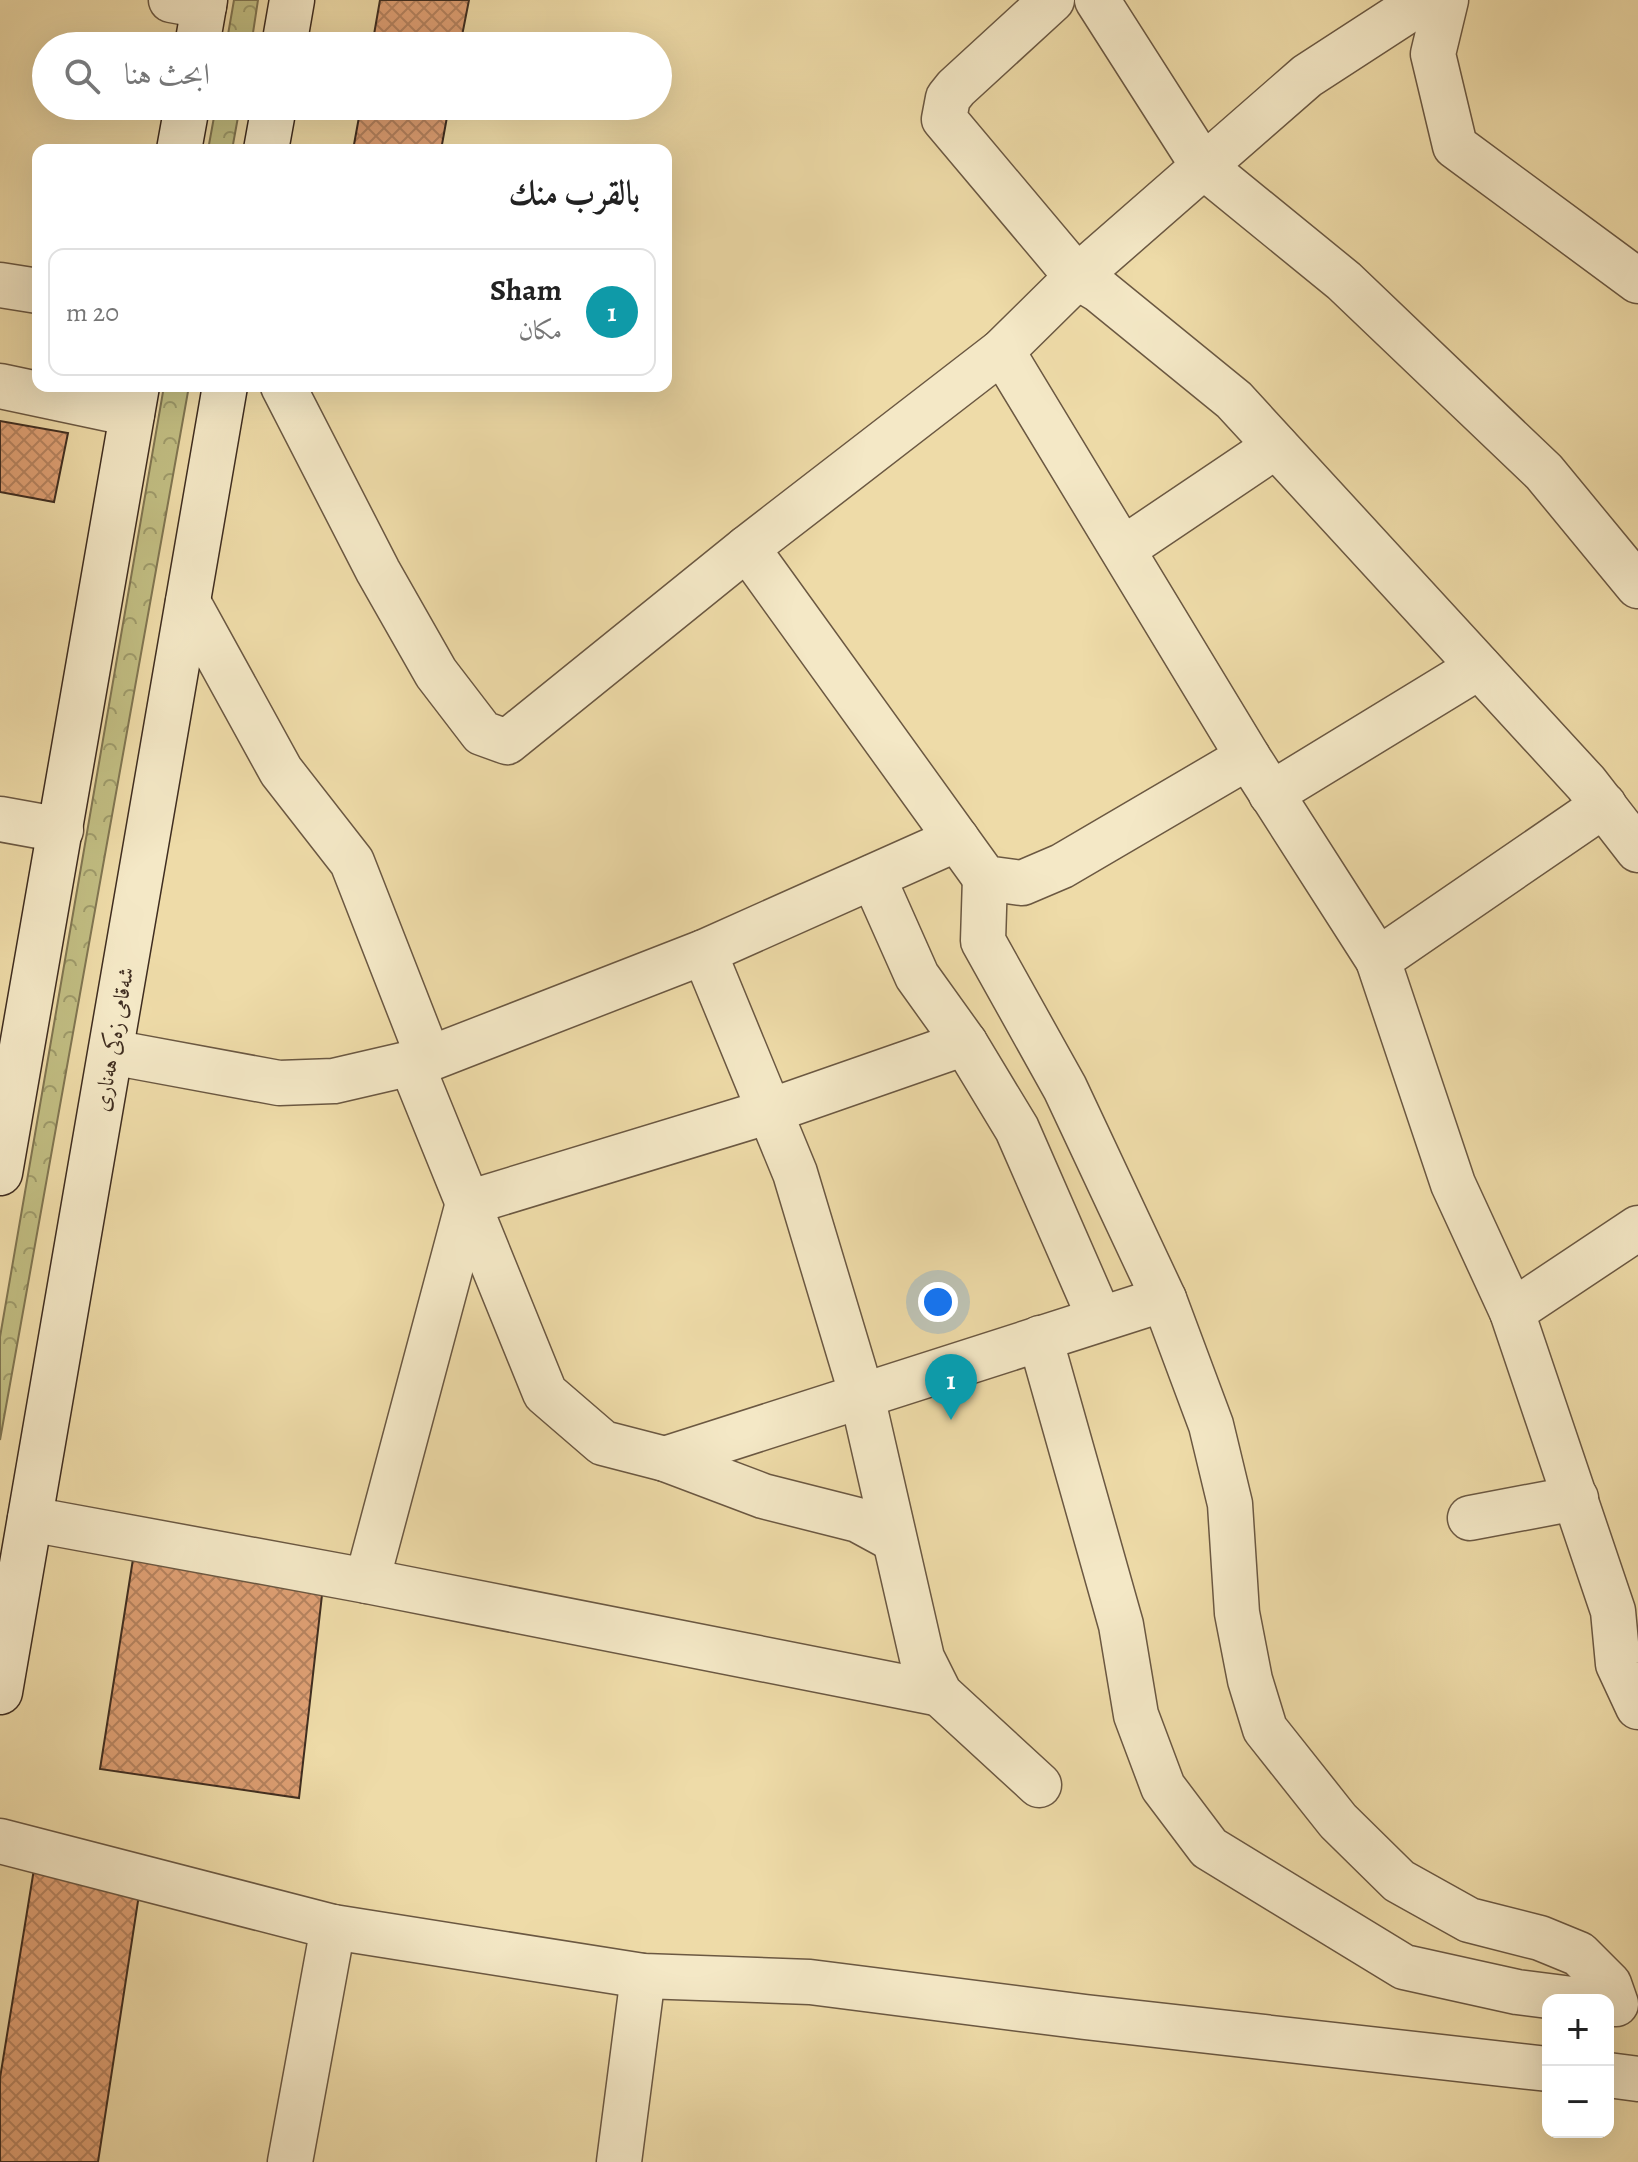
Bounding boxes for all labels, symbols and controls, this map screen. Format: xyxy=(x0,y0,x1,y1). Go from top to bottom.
search box xyxy=(32,32,672,120)
icon: search xyxy=(60,54,104,98)
text: ابحث هنا xyxy=(124,54,210,94)
text: بالقرب منك xyxy=(508,169,640,216)
text: Sham xyxy=(490,270,562,310)
text: 20 m xyxy=(66,295,119,330)
text: 1 xyxy=(607,295,617,330)
text: مكان xyxy=(518,313,562,348)
street label: شەقامی زەکی هەناری xyxy=(87,965,141,1114)
your location xyxy=(918,1282,958,1322)
pin: 1 xyxy=(925,1354,977,1420)
map controls xyxy=(1542,1994,1614,2138)
button: + xyxy=(1542,1994,1614,2066)
button: − xyxy=(1542,2066,1614,2138)

